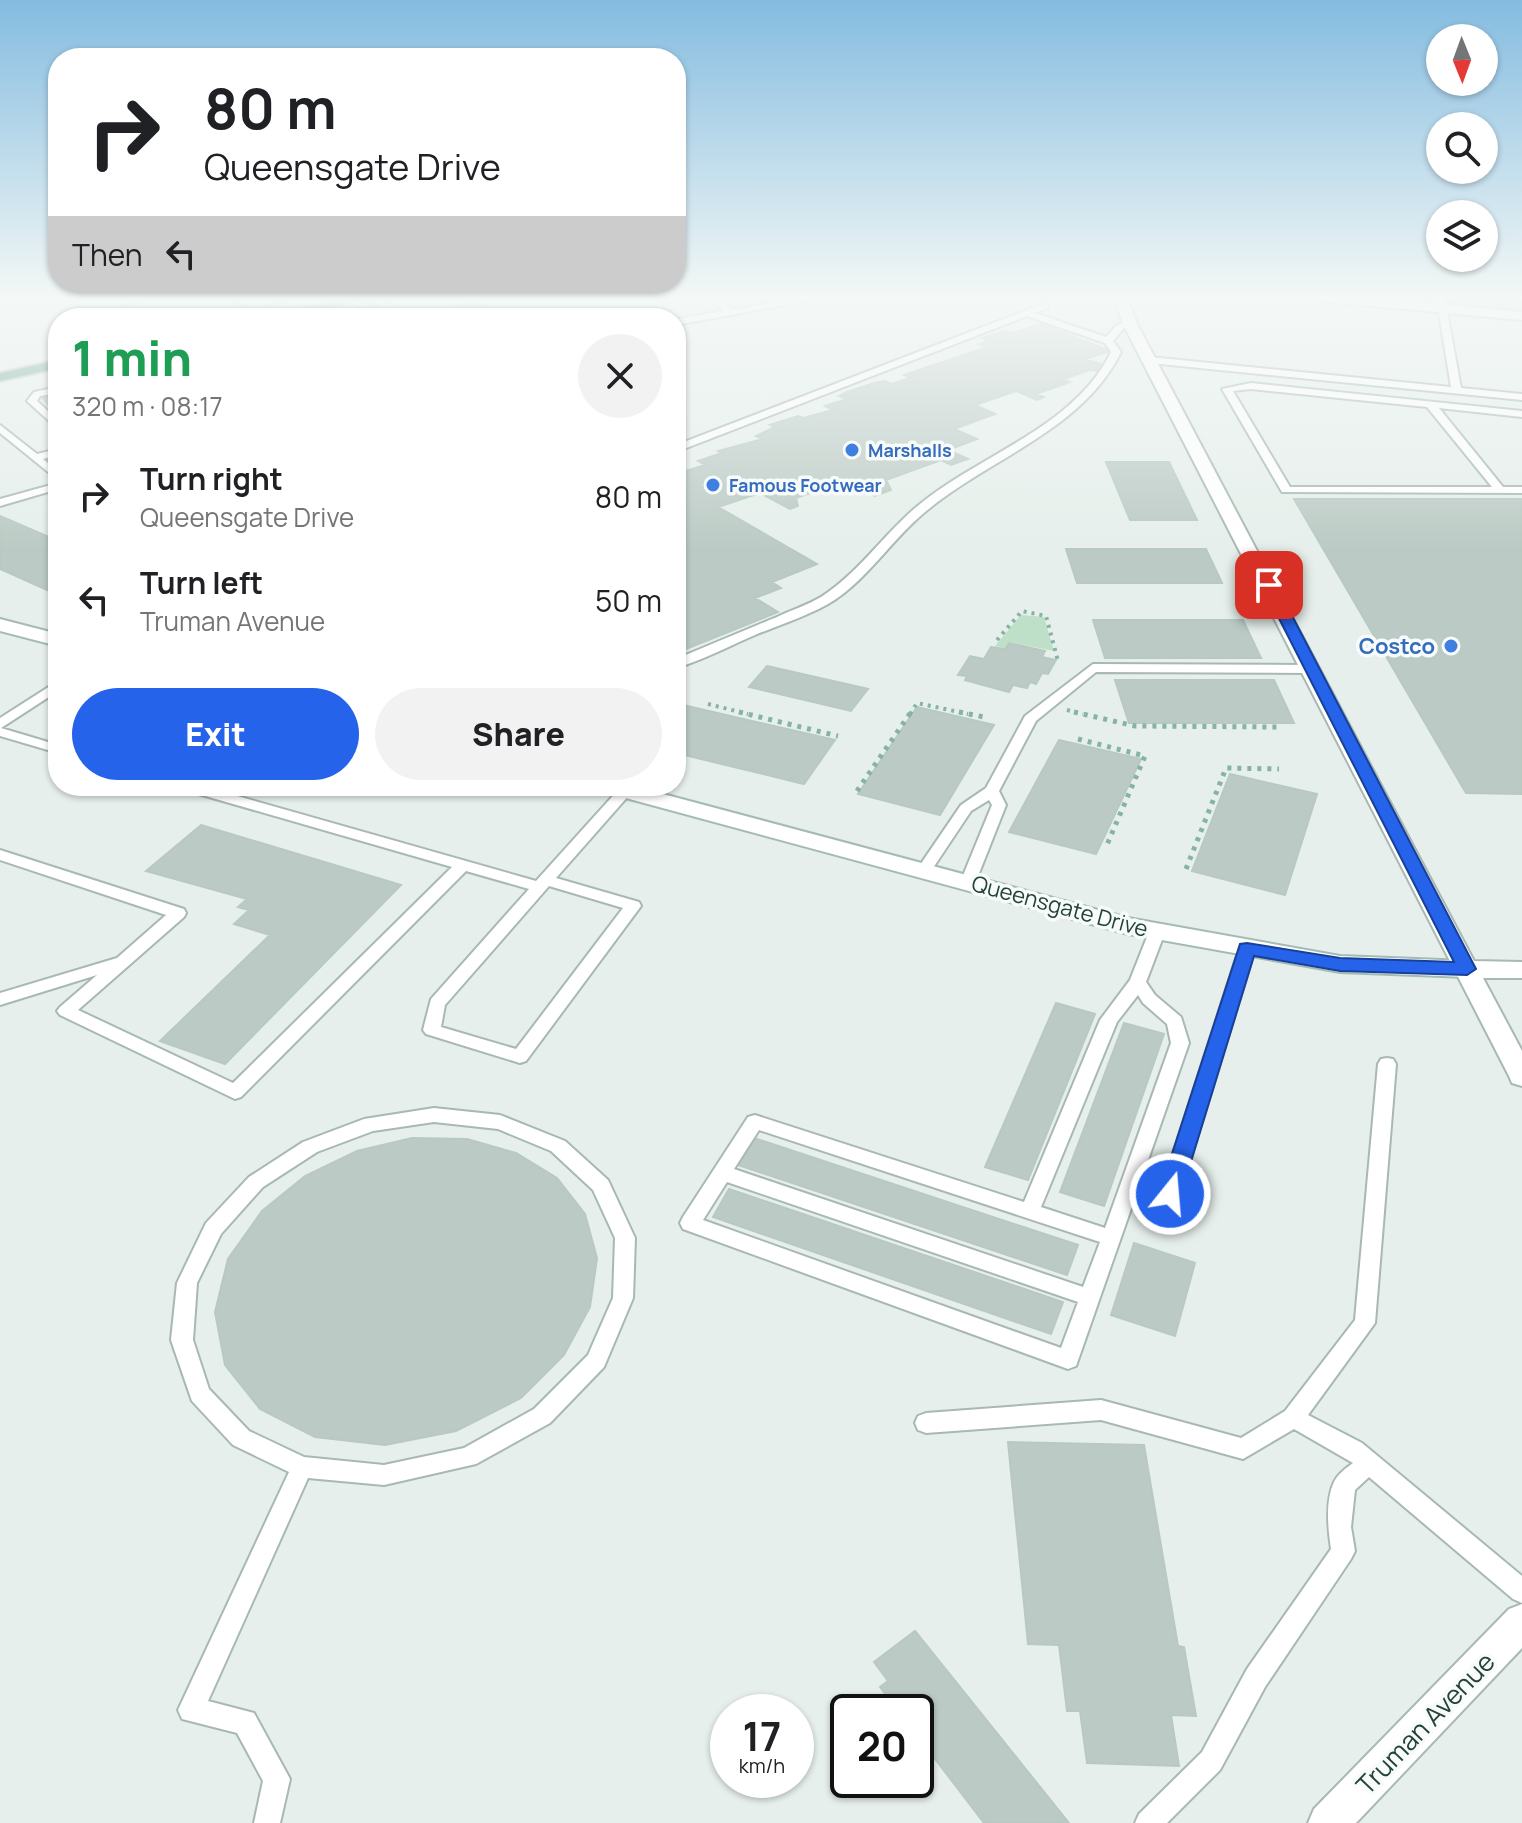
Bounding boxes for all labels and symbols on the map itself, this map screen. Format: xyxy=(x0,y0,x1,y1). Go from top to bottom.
north arrow xyxy=(1426,24,1498,96)
place label: Marshalls xyxy=(868,438,952,462)
marker: Marshalls xyxy=(843,441,861,459)
place label: Famous Footwear xyxy=(729,473,882,497)
marker: Famous Footwear xyxy=(704,476,722,494)
pin xyxy=(1235,551,1303,619)
place label: Costco xyxy=(1359,631,1435,661)
marker: Costco xyxy=(1442,637,1460,655)
street label: Queensgate Drive xyxy=(969,868,1152,944)
position arrow xyxy=(1128,1152,1212,1236)
street label: Truman Avenue xyxy=(1348,1644,1502,1802)
speed limit sign: 20 xyxy=(830,1694,934,1798)

